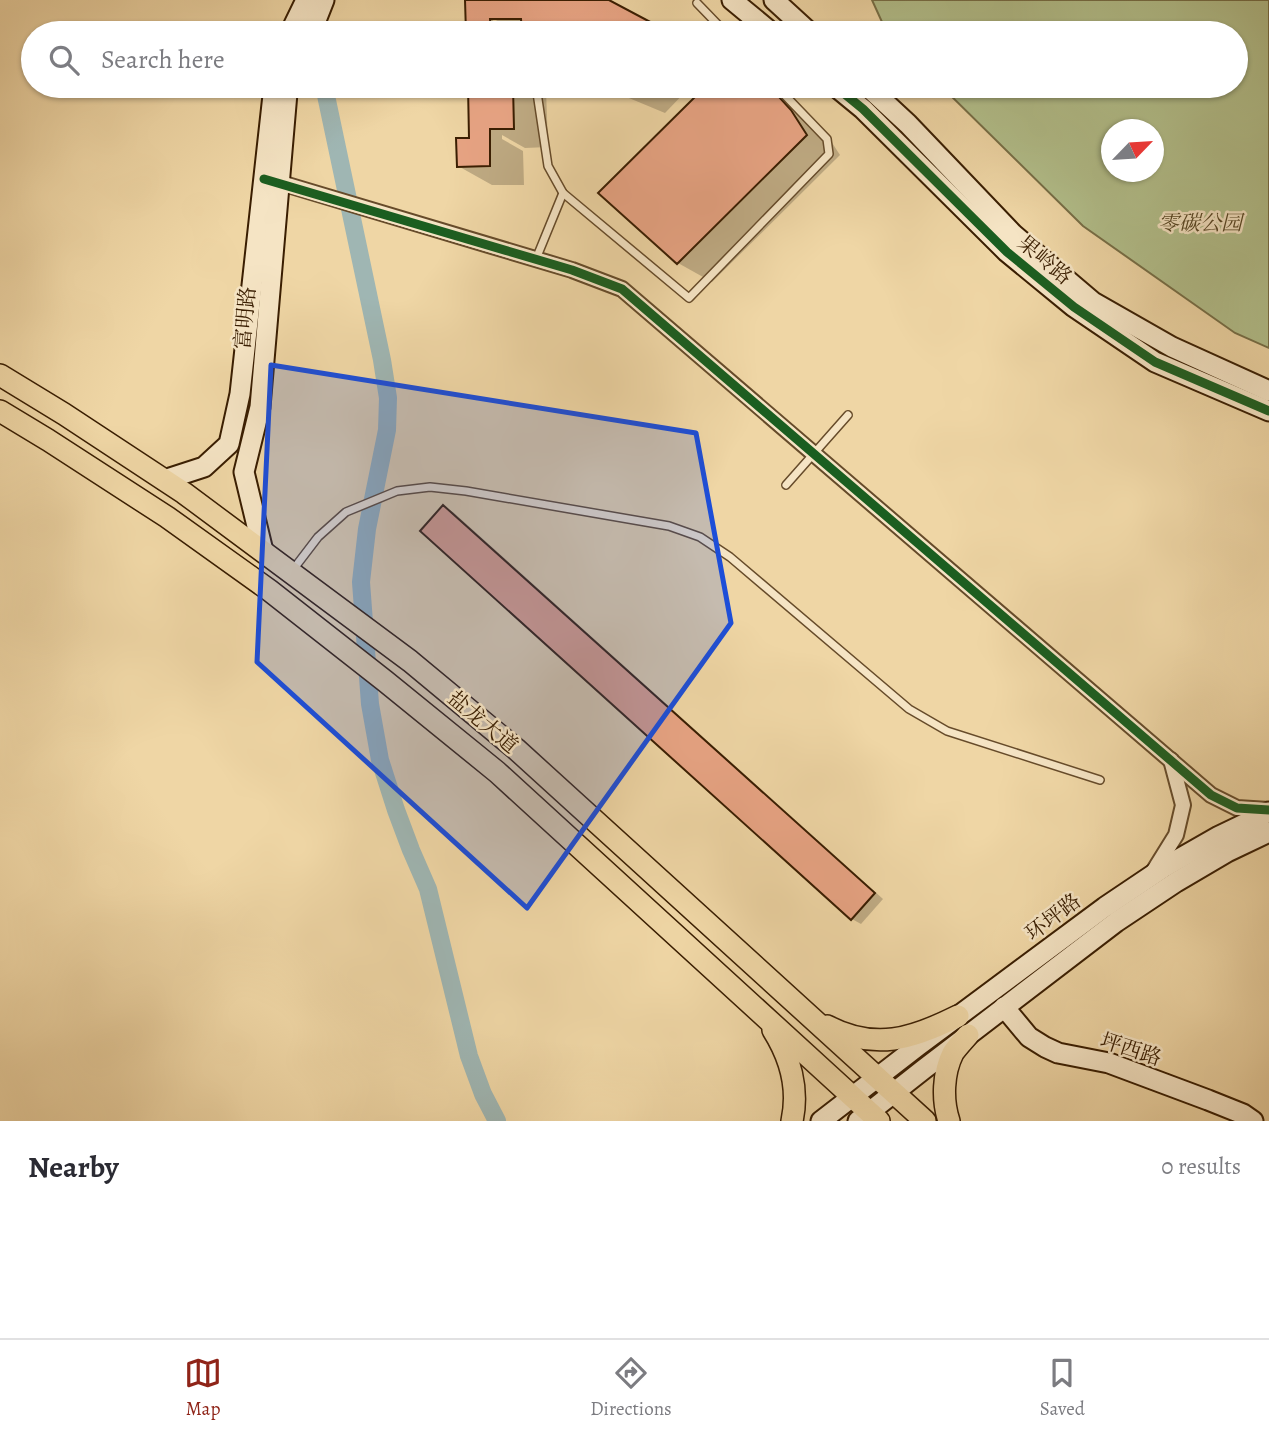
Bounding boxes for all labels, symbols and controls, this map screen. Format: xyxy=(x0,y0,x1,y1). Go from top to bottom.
search box xyxy=(21,21,1248,98)
icon: search xyxy=(45,41,83,79)
text: Search here xyxy=(101,42,225,77)
north arrow xyxy=(1101,119,1164,182)
park label: 零碳公园 xyxy=(1158,209,1245,237)
street label: 果岭路 xyxy=(1012,229,1078,291)
street label: 富明路 xyxy=(228,285,262,351)
street label: 盐龙大道 xyxy=(442,684,524,760)
street label: 环坪路 xyxy=(1019,887,1087,947)
street label: 坪西路 xyxy=(1097,1026,1165,1072)
text: Nearby xyxy=(28,1147,119,1187)
text: 0 results xyxy=(1161,1151,1241,1182)
tab: Map xyxy=(184,1354,222,1422)
tab: Directions xyxy=(590,1354,672,1422)
tab: Saved xyxy=(1040,1354,1085,1422)

